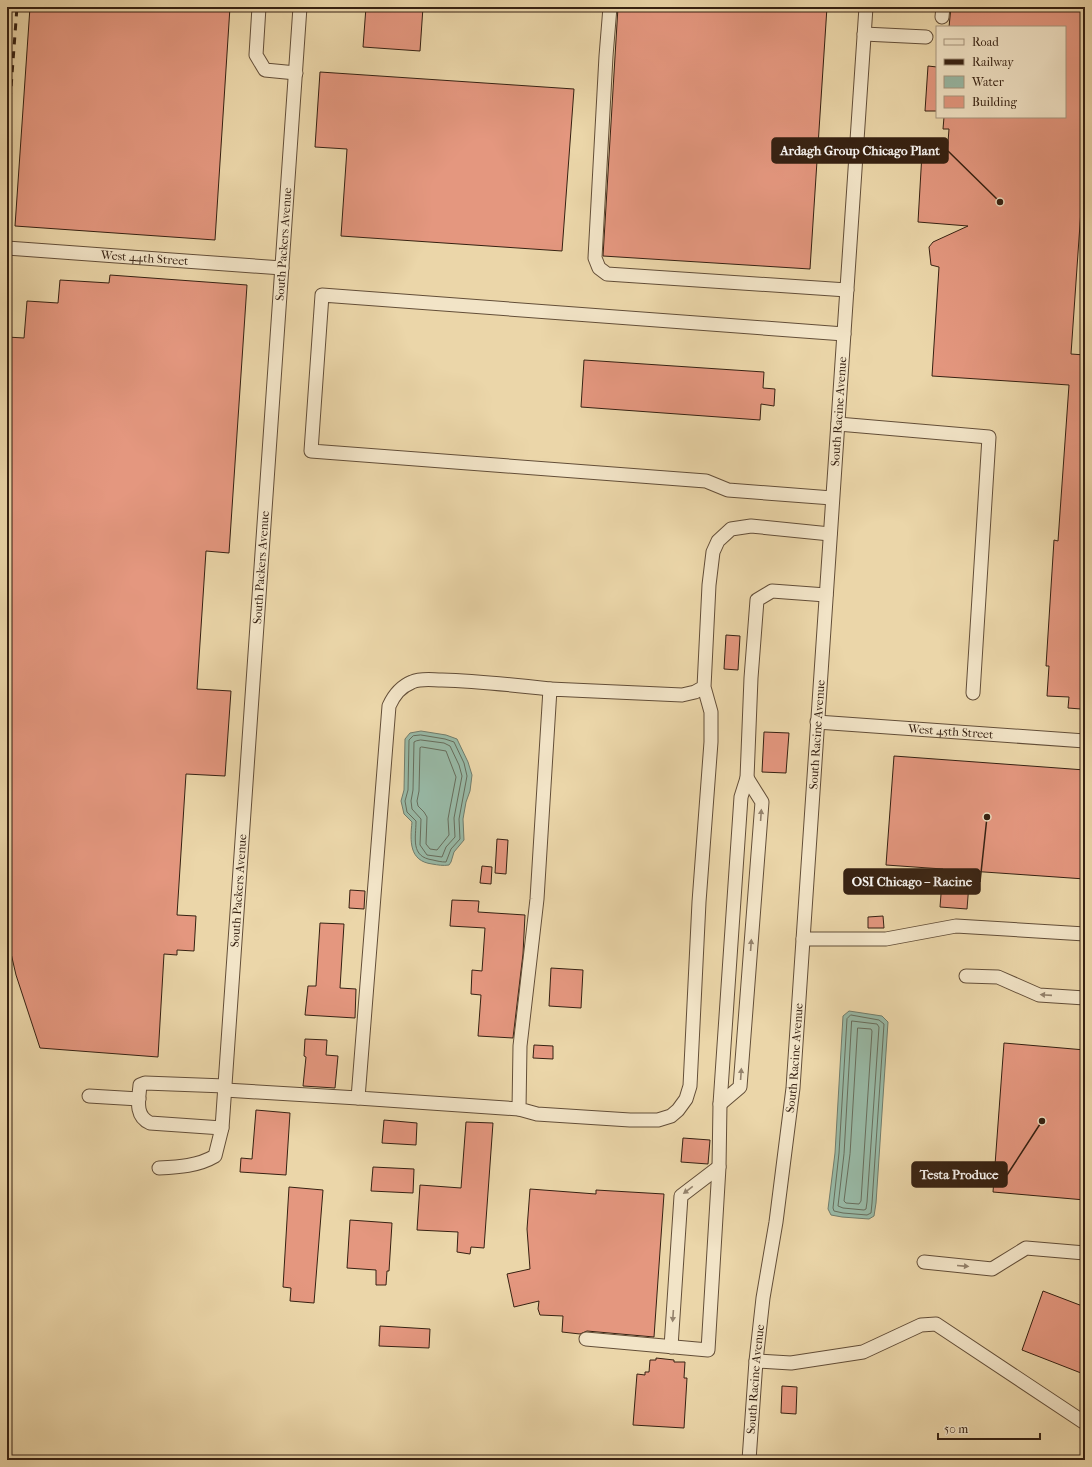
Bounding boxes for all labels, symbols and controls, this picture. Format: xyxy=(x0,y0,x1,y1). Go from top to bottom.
legend xyxy=(936,26,1066,118)
text: Road xyxy=(972,35,999,49)
text: Railway xyxy=(972,55,1014,69)
text: Water xyxy=(971,75,1005,89)
text: Building xyxy=(972,95,1017,109)
callout: Ardagh Group Chicago Plant xyxy=(772,138,948,163)
text: Ardagh Group Chicago Plant xyxy=(779,143,940,159)
street label: South Packers Avenue xyxy=(273,187,294,301)
street label: West 44th Street xyxy=(99,248,190,268)
street label: South Racine Avenue xyxy=(828,356,849,467)
street label: South Packers Avenue xyxy=(250,510,272,624)
street label: South Racine Avenue xyxy=(806,679,828,790)
street label: West 45th Street xyxy=(906,721,995,742)
one-way arrow xyxy=(757,809,764,821)
street label: South Packers Avenue xyxy=(228,833,249,948)
callout: OSI Chicago – Racine xyxy=(844,869,980,894)
text: OSI Chicago – Racine xyxy=(852,874,973,890)
one-way arrow xyxy=(747,939,754,951)
one-way arrow xyxy=(1040,992,1052,999)
street label: South Racine Avenue xyxy=(783,1002,806,1114)
one-way arrow xyxy=(737,1068,744,1080)
callout: Testa Produce xyxy=(912,1162,1007,1187)
text: Testa Produce xyxy=(919,1167,999,1182)
one-way arrow xyxy=(683,1186,694,1195)
one-way arrow xyxy=(957,1263,969,1269)
one-way arrow xyxy=(670,1310,677,1322)
street label: South Racine Avenue xyxy=(744,1324,767,1435)
scale bar xyxy=(938,1415,1040,1441)
text: 50 m xyxy=(944,1422,968,1436)

